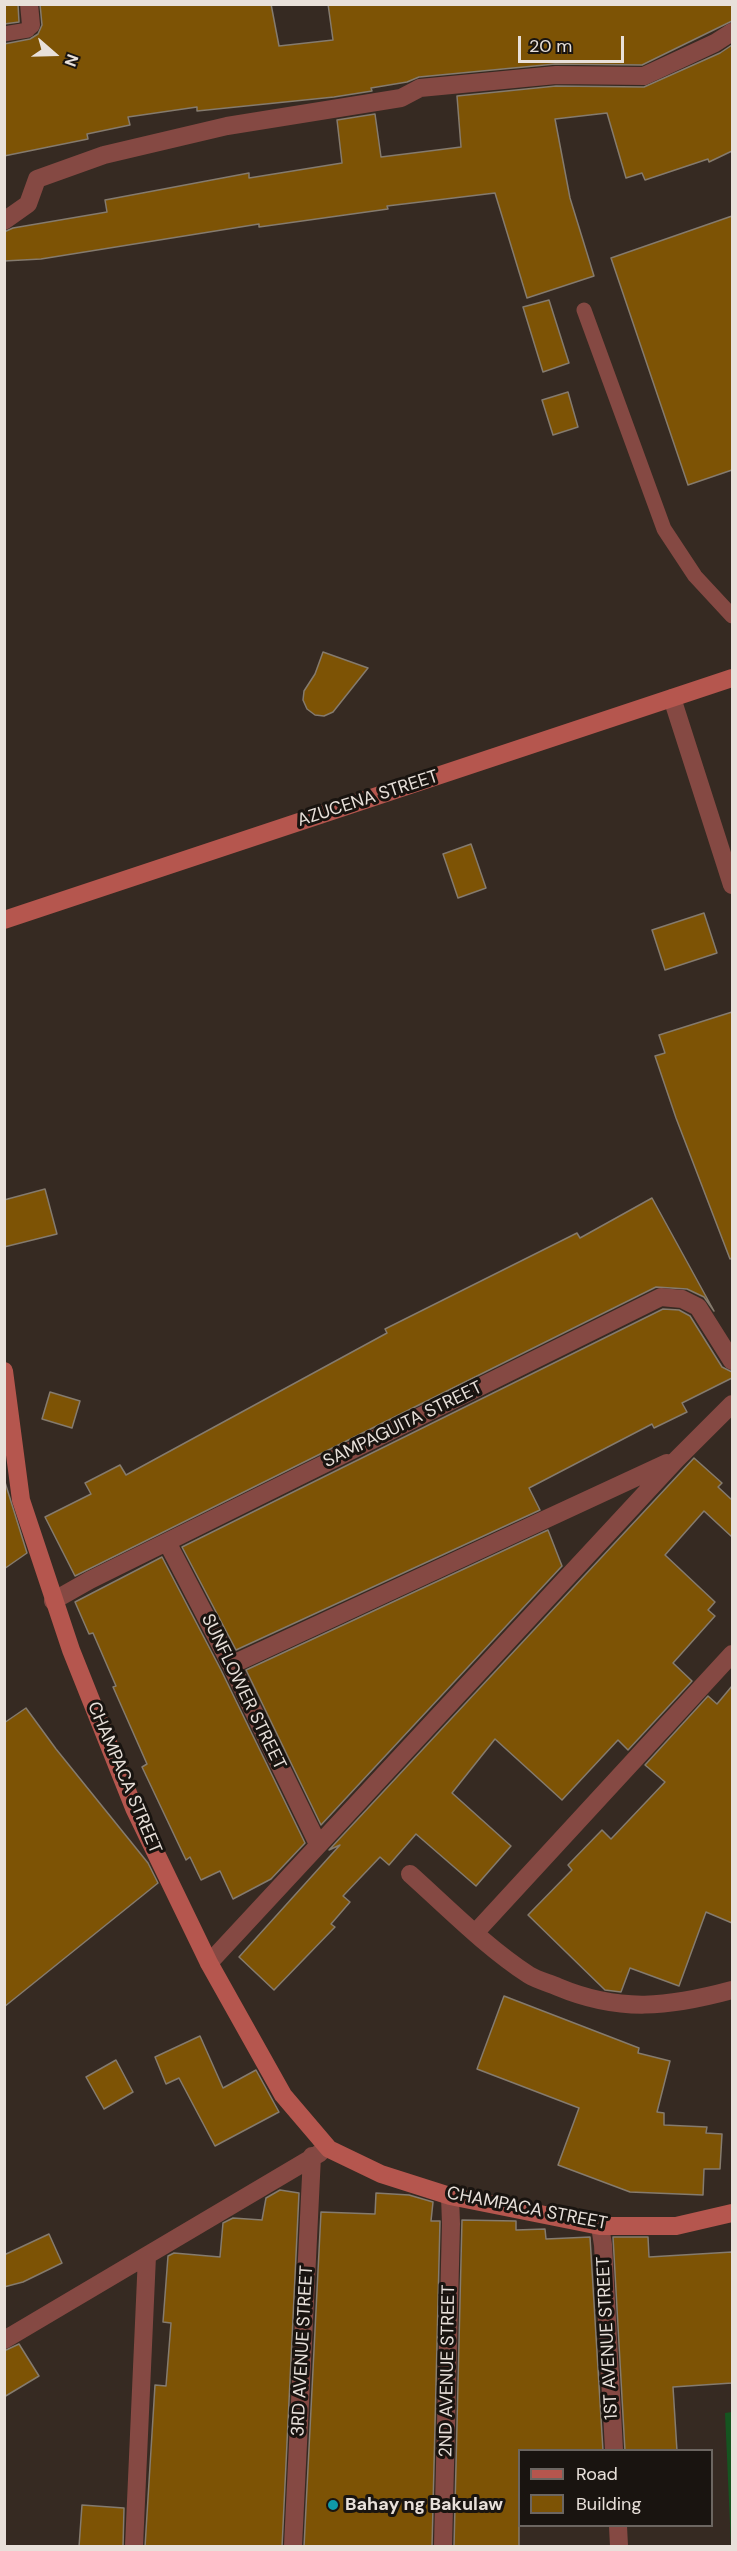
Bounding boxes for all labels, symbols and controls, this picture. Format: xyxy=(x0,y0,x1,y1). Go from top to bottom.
north arrow xyxy=(24,24,84,84)
scale bar xyxy=(521,24,628,62)
text: 20 m xyxy=(529,34,572,58)
text: N xyxy=(60,51,83,69)
street label: AZUCENA STREET xyxy=(295,766,441,832)
street label: SAMPAGUITA STREET xyxy=(320,1377,486,1473)
street label: SUNFLOWER STREET xyxy=(196,1611,290,1773)
street label: CHAMPACA STREET xyxy=(82,1699,166,1857)
street label: CHAMPACA STREET xyxy=(445,2183,609,2235)
street label: 1ST AVENUE STREET xyxy=(593,2256,623,2420)
street label: 3RD AVENUE STREET xyxy=(288,2265,318,2437)
street label: 2ND AVENUE STREET xyxy=(436,2284,460,2458)
legend xyxy=(518,2449,713,2527)
text: Road xyxy=(576,2462,618,2486)
text: Building xyxy=(576,2492,641,2516)
place label: Bahay ng Bakulaw xyxy=(345,2494,503,2516)
marker: Bahay ng Bakulaw xyxy=(326,2498,340,2512)

